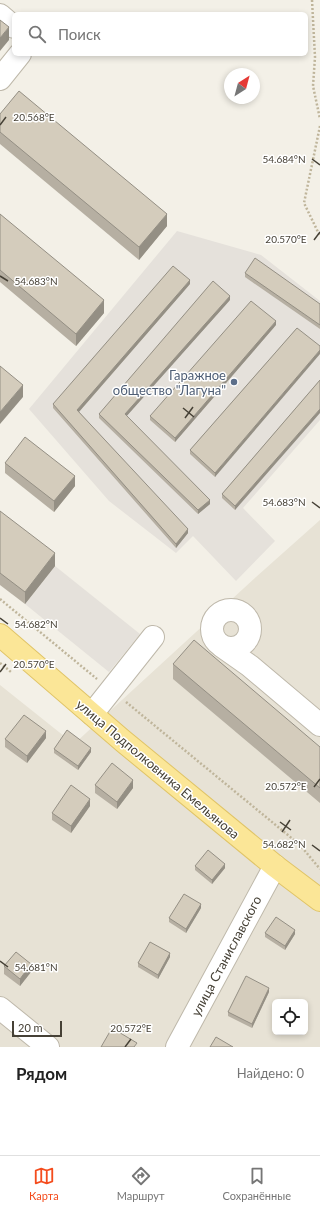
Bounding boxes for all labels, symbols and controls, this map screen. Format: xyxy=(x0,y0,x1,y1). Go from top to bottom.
search box xyxy=(12,12,308,56)
icon: search xyxy=(26,23,48,45)
text: Поиск xyxy=(58,25,101,43)
north arrow xyxy=(224,68,260,104)
text: 20.568°E xyxy=(13,111,55,123)
text: 54.684°N xyxy=(262,153,306,165)
text: 20.570°E xyxy=(265,233,307,245)
text: 54.683°N xyxy=(14,275,58,287)
place label: Гаражное общество "Лагуна" xyxy=(113,367,226,398)
marker: Гаражное общество "Лагуна" xyxy=(229,377,239,387)
text: 54.683°N xyxy=(262,496,306,508)
text: 54.682°N xyxy=(14,618,58,630)
text: 20.570°E xyxy=(13,658,55,670)
street label: улица Подполковника Емельянова xyxy=(73,696,243,842)
text: 20.572°E xyxy=(265,780,307,792)
text: 54.682°N xyxy=(262,838,306,850)
street label: улица Станиславского xyxy=(187,893,265,1019)
text: 54.681°N xyxy=(14,961,58,973)
map controls xyxy=(272,999,308,1035)
button: locate xyxy=(272,999,308,1035)
scale bar xyxy=(12,1019,62,1038)
text: 20 m xyxy=(18,1021,43,1034)
text: 20.572°E xyxy=(110,1022,152,1034)
text: Рядом xyxy=(16,1063,67,1084)
text: Найдено: 0 xyxy=(237,1065,304,1081)
tab: Карта xyxy=(29,1165,59,1202)
tab: Маршрут xyxy=(117,1165,165,1202)
tab: Сохранённые xyxy=(223,1165,291,1202)

